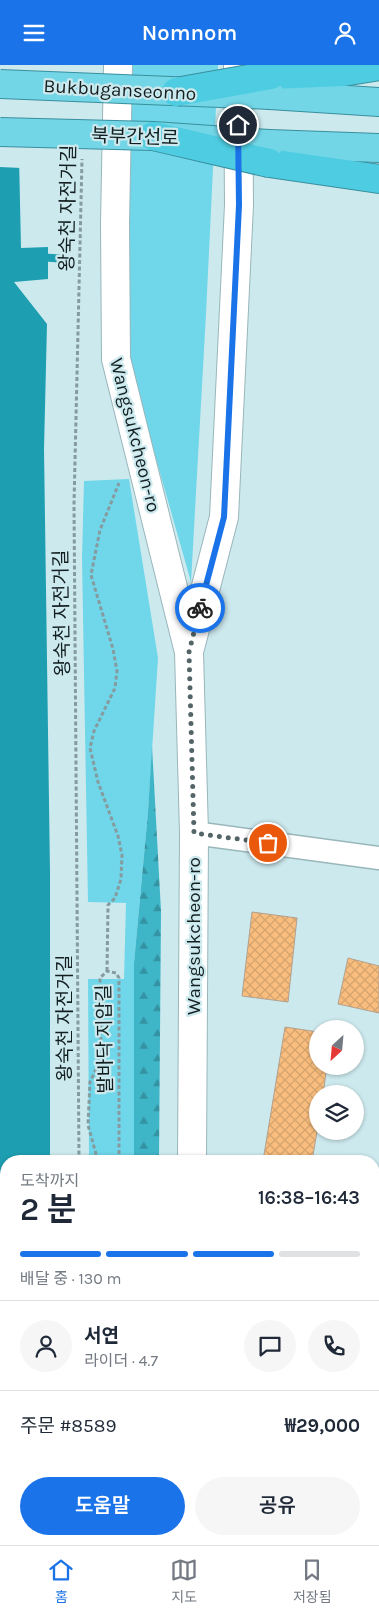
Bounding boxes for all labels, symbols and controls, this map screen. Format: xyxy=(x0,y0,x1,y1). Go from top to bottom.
icon: menu xyxy=(20,19,48,47)
icon: person xyxy=(331,19,359,47)
text: Nomnom xyxy=(142,20,237,46)
street label: Bukbuganseonno xyxy=(43,75,197,105)
pin xyxy=(217,104,259,146)
icon: home xyxy=(224,111,252,139)
street label: 북부간선로 xyxy=(91,124,179,150)
street label: 왕숙천 자전거길 xyxy=(56,144,80,272)
street label: Wangsukcheon-ro xyxy=(105,356,165,515)
street label: 왕숙천 자전거길 xyxy=(50,549,74,677)
courier xyxy=(175,583,225,633)
icon: bike xyxy=(186,594,214,622)
pin xyxy=(247,822,289,864)
icon: bag xyxy=(254,829,282,857)
street label: Wangsukcheon-ro xyxy=(183,857,205,1015)
street label: 왕숙천 자전거길 xyxy=(54,955,76,1081)
street label: 발바닥 지압길 xyxy=(93,984,117,1094)
north arrow xyxy=(309,1020,364,1075)
map controls xyxy=(309,1020,364,1140)
button: layers xyxy=(309,1085,364,1140)
text: 도착까지 xyxy=(20,1171,79,1190)
text: 16:38–16:43 xyxy=(258,1187,360,1209)
text: 2 분 xyxy=(20,1191,77,1228)
text: 배달 중 · 130 m xyxy=(20,1269,121,1288)
button: person xyxy=(20,1320,72,1372)
button: chat xyxy=(244,1320,296,1372)
button: phone xyxy=(308,1320,360,1372)
text: 서연 xyxy=(84,1325,119,1347)
text: 라이더 · 4.7 xyxy=(84,1351,158,1370)
text: 주문 #8589 xyxy=(20,1415,116,1437)
text: ₩29,000 xyxy=(285,1415,360,1437)
button: 도움말 xyxy=(20,1477,185,1535)
button: 공유 xyxy=(195,1477,360,1535)
tab: 홈 xyxy=(47,1556,75,1606)
tab: 지도 xyxy=(170,1556,198,1606)
tab: 저장됨 xyxy=(293,1556,332,1606)

